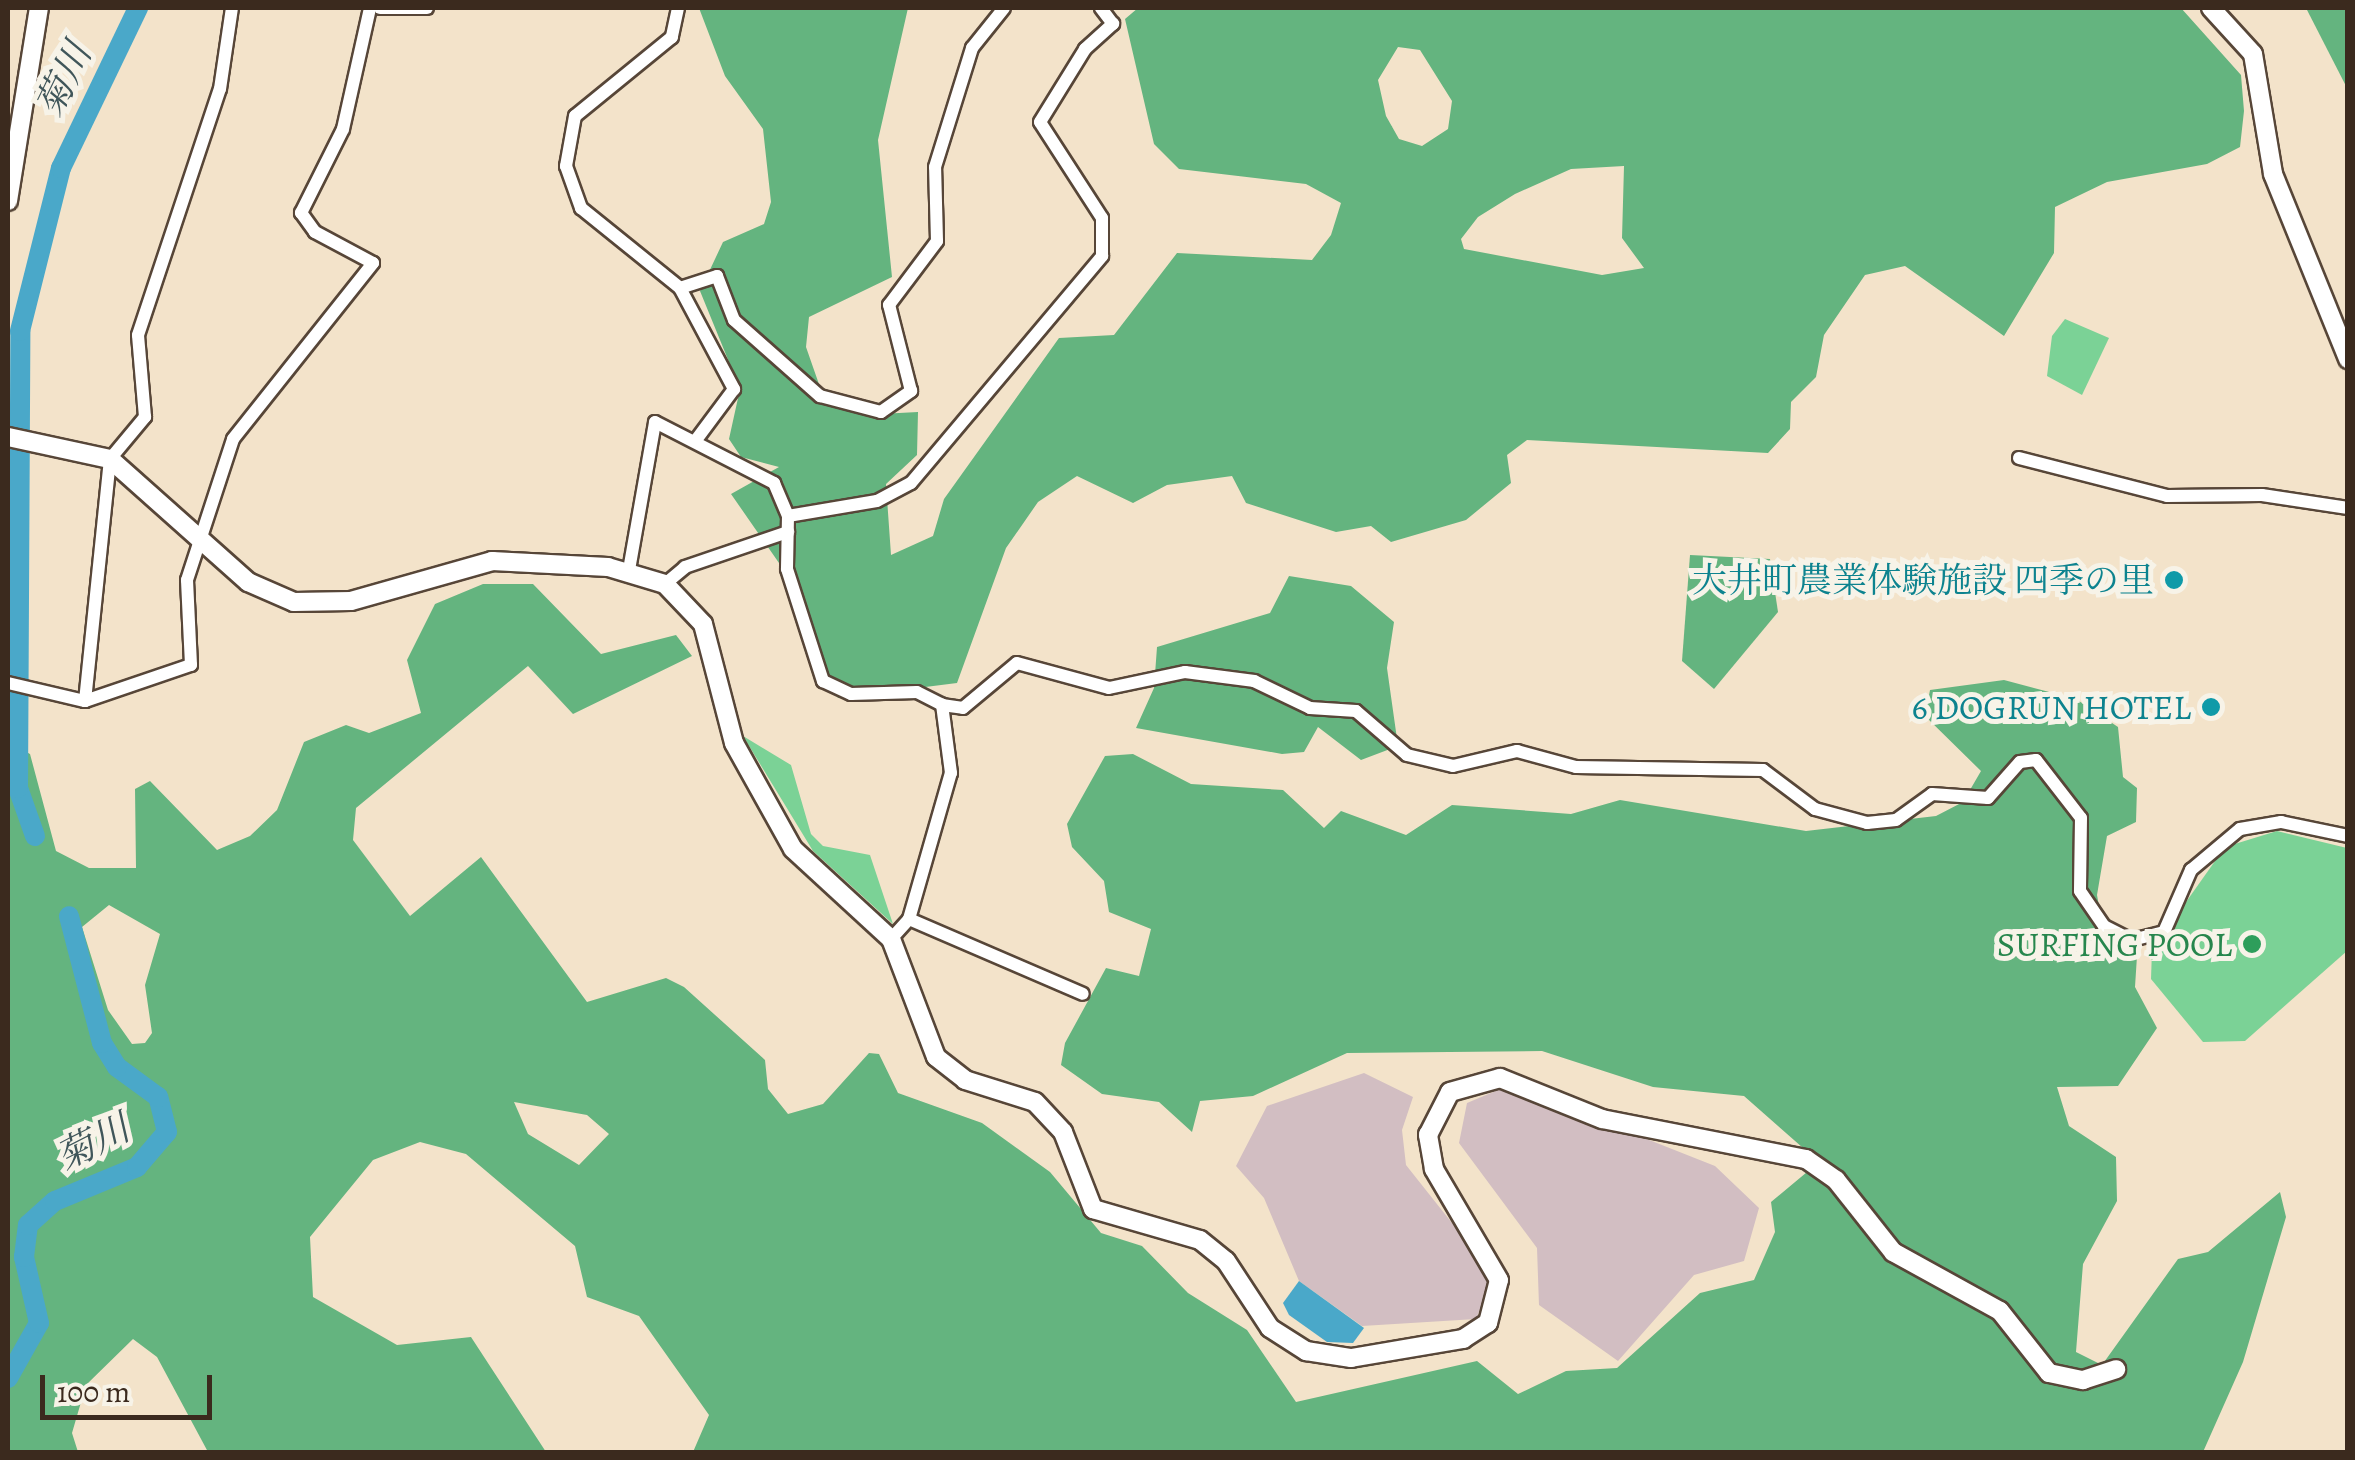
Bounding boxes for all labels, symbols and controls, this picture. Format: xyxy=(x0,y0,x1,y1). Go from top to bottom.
water label: 菊川 xyxy=(27,36,101,124)
place label: 大井町農業体験施設 四季の里 xyxy=(1692,559,2154,601)
marker: 大井町農業体験施設 四季の里 xyxy=(2163,569,2185,591)
place label: 6 DOGRUN HOTEL xyxy=(1911,686,2191,728)
marker: 6 DOGRUN HOTEL xyxy=(2200,696,2222,718)
place label: SURFING POOL xyxy=(1997,923,2232,965)
marker: SURFING POOL xyxy=(2241,933,2263,955)
water label: 菊川 xyxy=(49,1105,137,1181)
scale bar xyxy=(45,1355,218,1417)
text: 100 m xyxy=(57,1372,130,1412)

